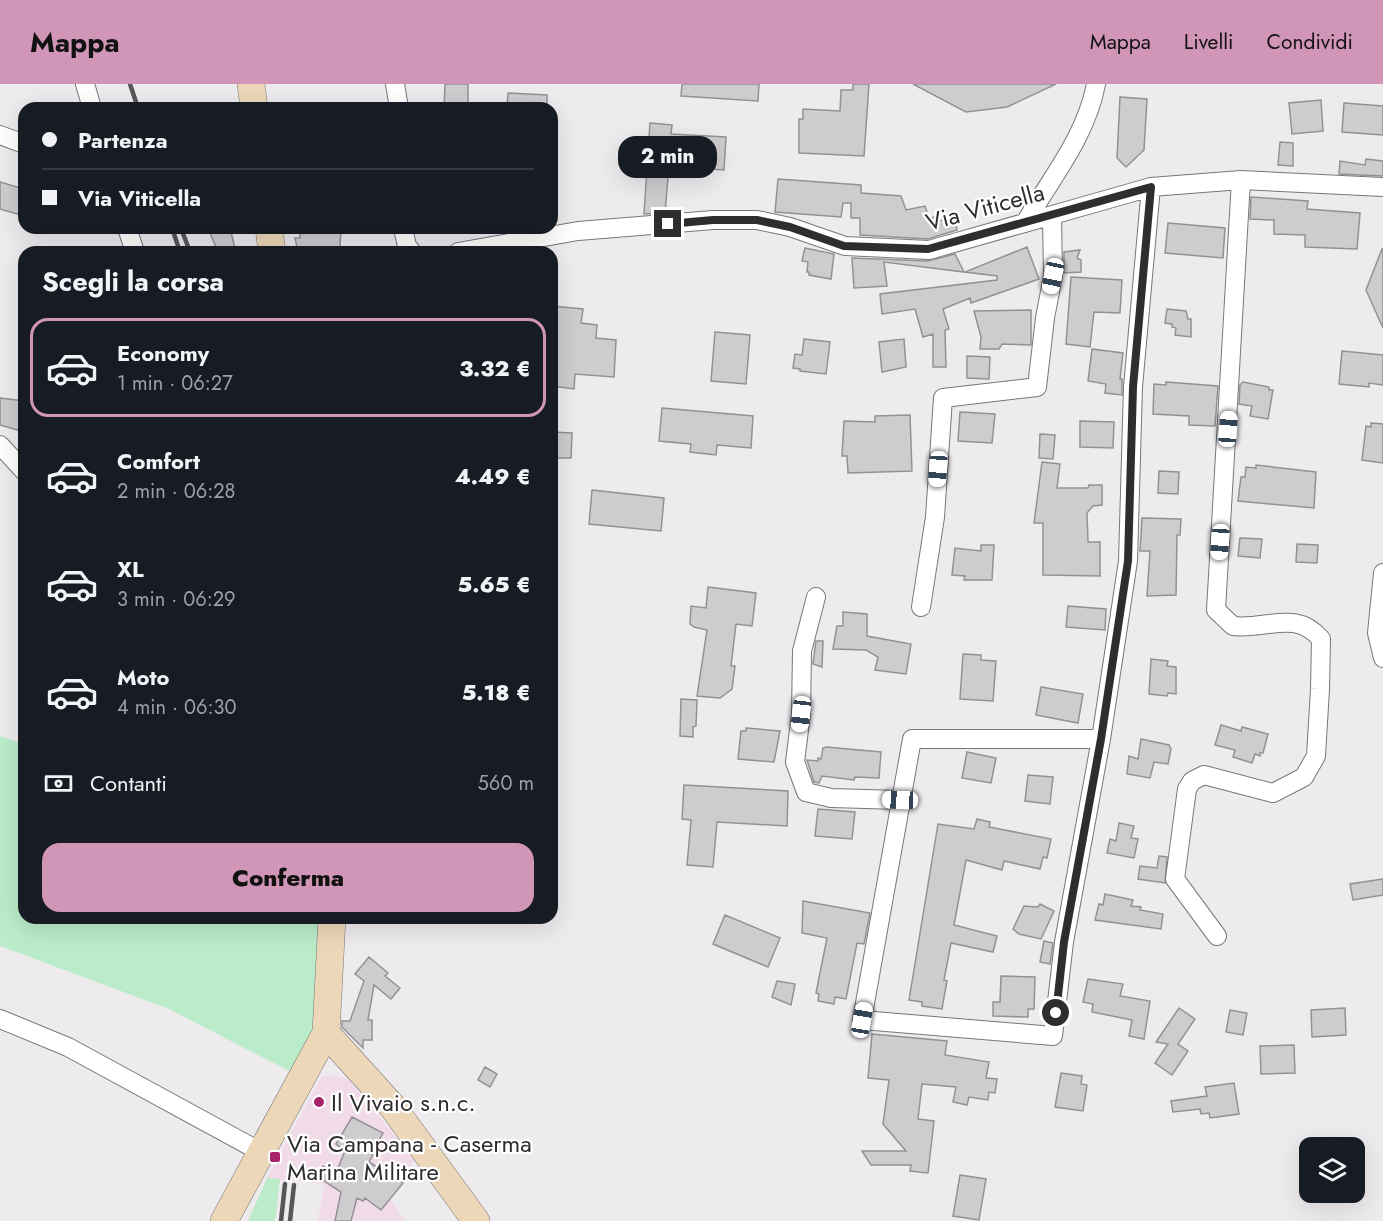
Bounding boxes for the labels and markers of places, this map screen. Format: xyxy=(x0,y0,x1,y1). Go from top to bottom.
place label: Il Vivaio s.n.c. xyxy=(331,1085,476,1120)
marker: Il Vivaio s.n.c. xyxy=(312,1095,326,1109)
place label: Via Campana - Caserma Marina Militare xyxy=(287,1126,532,1189)
marker: Via Campana - Caserma Marina Militare xyxy=(268,1150,282,1164)

